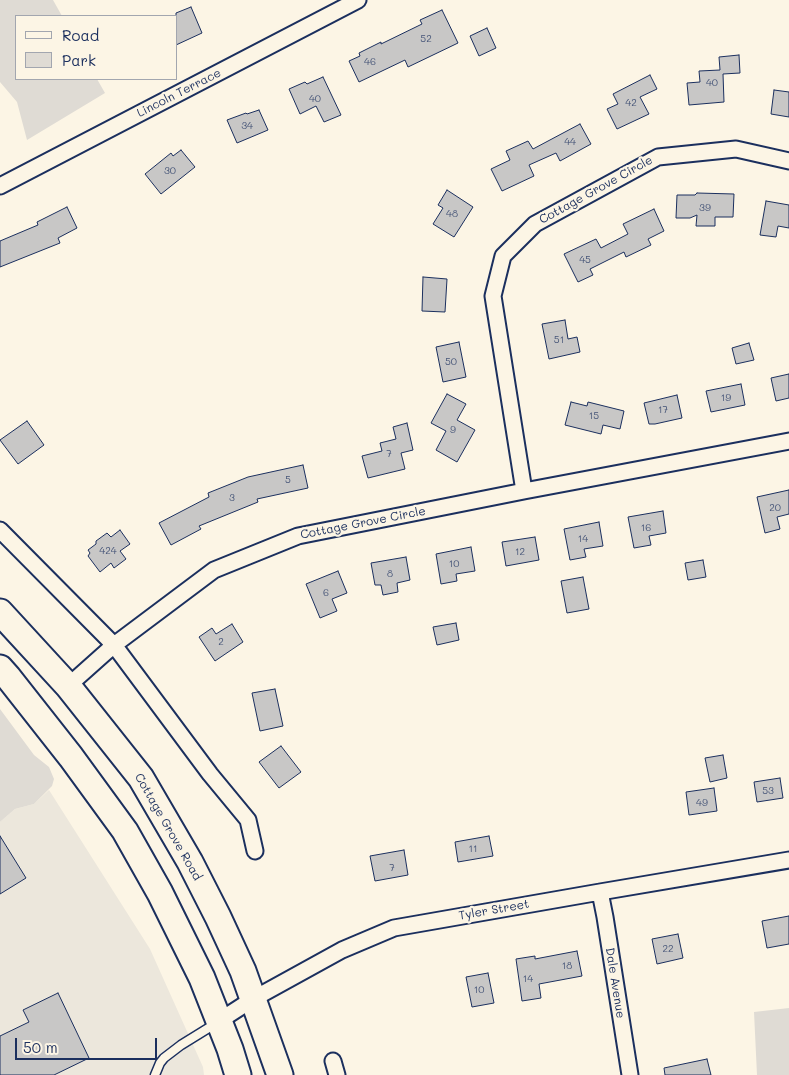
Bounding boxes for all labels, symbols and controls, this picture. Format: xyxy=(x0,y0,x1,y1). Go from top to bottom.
legend xyxy=(15,15,178,80)
text: Road xyxy=(62,25,99,45)
house number: 52 xyxy=(420,33,432,45)
text: Park xyxy=(62,50,96,70)
house number: 46 xyxy=(364,56,376,68)
street label: Lincoln Terrace xyxy=(135,66,223,120)
house number: 40 xyxy=(706,77,718,89)
house number: 40 xyxy=(309,93,321,105)
house number: 42 xyxy=(625,97,637,109)
house number: 34 xyxy=(241,120,253,132)
house number: 44 xyxy=(564,136,576,148)
street label: Cottage Grove Circle xyxy=(537,153,655,227)
house number: 30 xyxy=(164,165,176,177)
house number: 39 xyxy=(699,202,711,214)
house number: 48 xyxy=(446,208,458,220)
house number: 45 xyxy=(579,254,591,266)
house number: 51 xyxy=(554,334,564,346)
house number: 50 xyxy=(445,356,457,368)
house number: 19 xyxy=(721,392,731,404)
house number: 17 xyxy=(658,404,668,416)
house number: 15 xyxy=(589,410,599,422)
house number: 9 xyxy=(450,424,456,436)
house number: 7 xyxy=(386,448,392,460)
house number: 5 xyxy=(285,474,291,486)
house number: 3 xyxy=(229,492,235,504)
house number: 20 xyxy=(769,502,781,514)
street label: Cottage Grove Circle xyxy=(299,504,427,542)
house number: 16 xyxy=(641,522,651,534)
house number: 14 xyxy=(578,533,588,545)
house number: 424 xyxy=(99,545,117,557)
house number: 12 xyxy=(515,546,525,558)
house number: 10 xyxy=(449,558,459,570)
house number: 8 xyxy=(387,568,393,580)
house number: 6 xyxy=(323,587,329,599)
house number: 2 xyxy=(218,636,224,648)
street label: Cottage Grove Road xyxy=(131,771,205,883)
house number: 53 xyxy=(762,785,774,797)
house number: 49 xyxy=(696,797,708,809)
house number: 11 xyxy=(469,843,477,855)
house number: 7 xyxy=(389,862,395,874)
street label: Tyler Street xyxy=(458,897,530,923)
house number: 22 xyxy=(662,943,674,955)
street label: Dale Avenue xyxy=(602,947,628,1019)
house number: 18 xyxy=(562,960,572,972)
house number: 14 xyxy=(523,973,533,985)
house number: 10 xyxy=(474,984,484,996)
scale bar xyxy=(18,1028,160,1060)
text: 50 m xyxy=(23,1037,58,1057)

